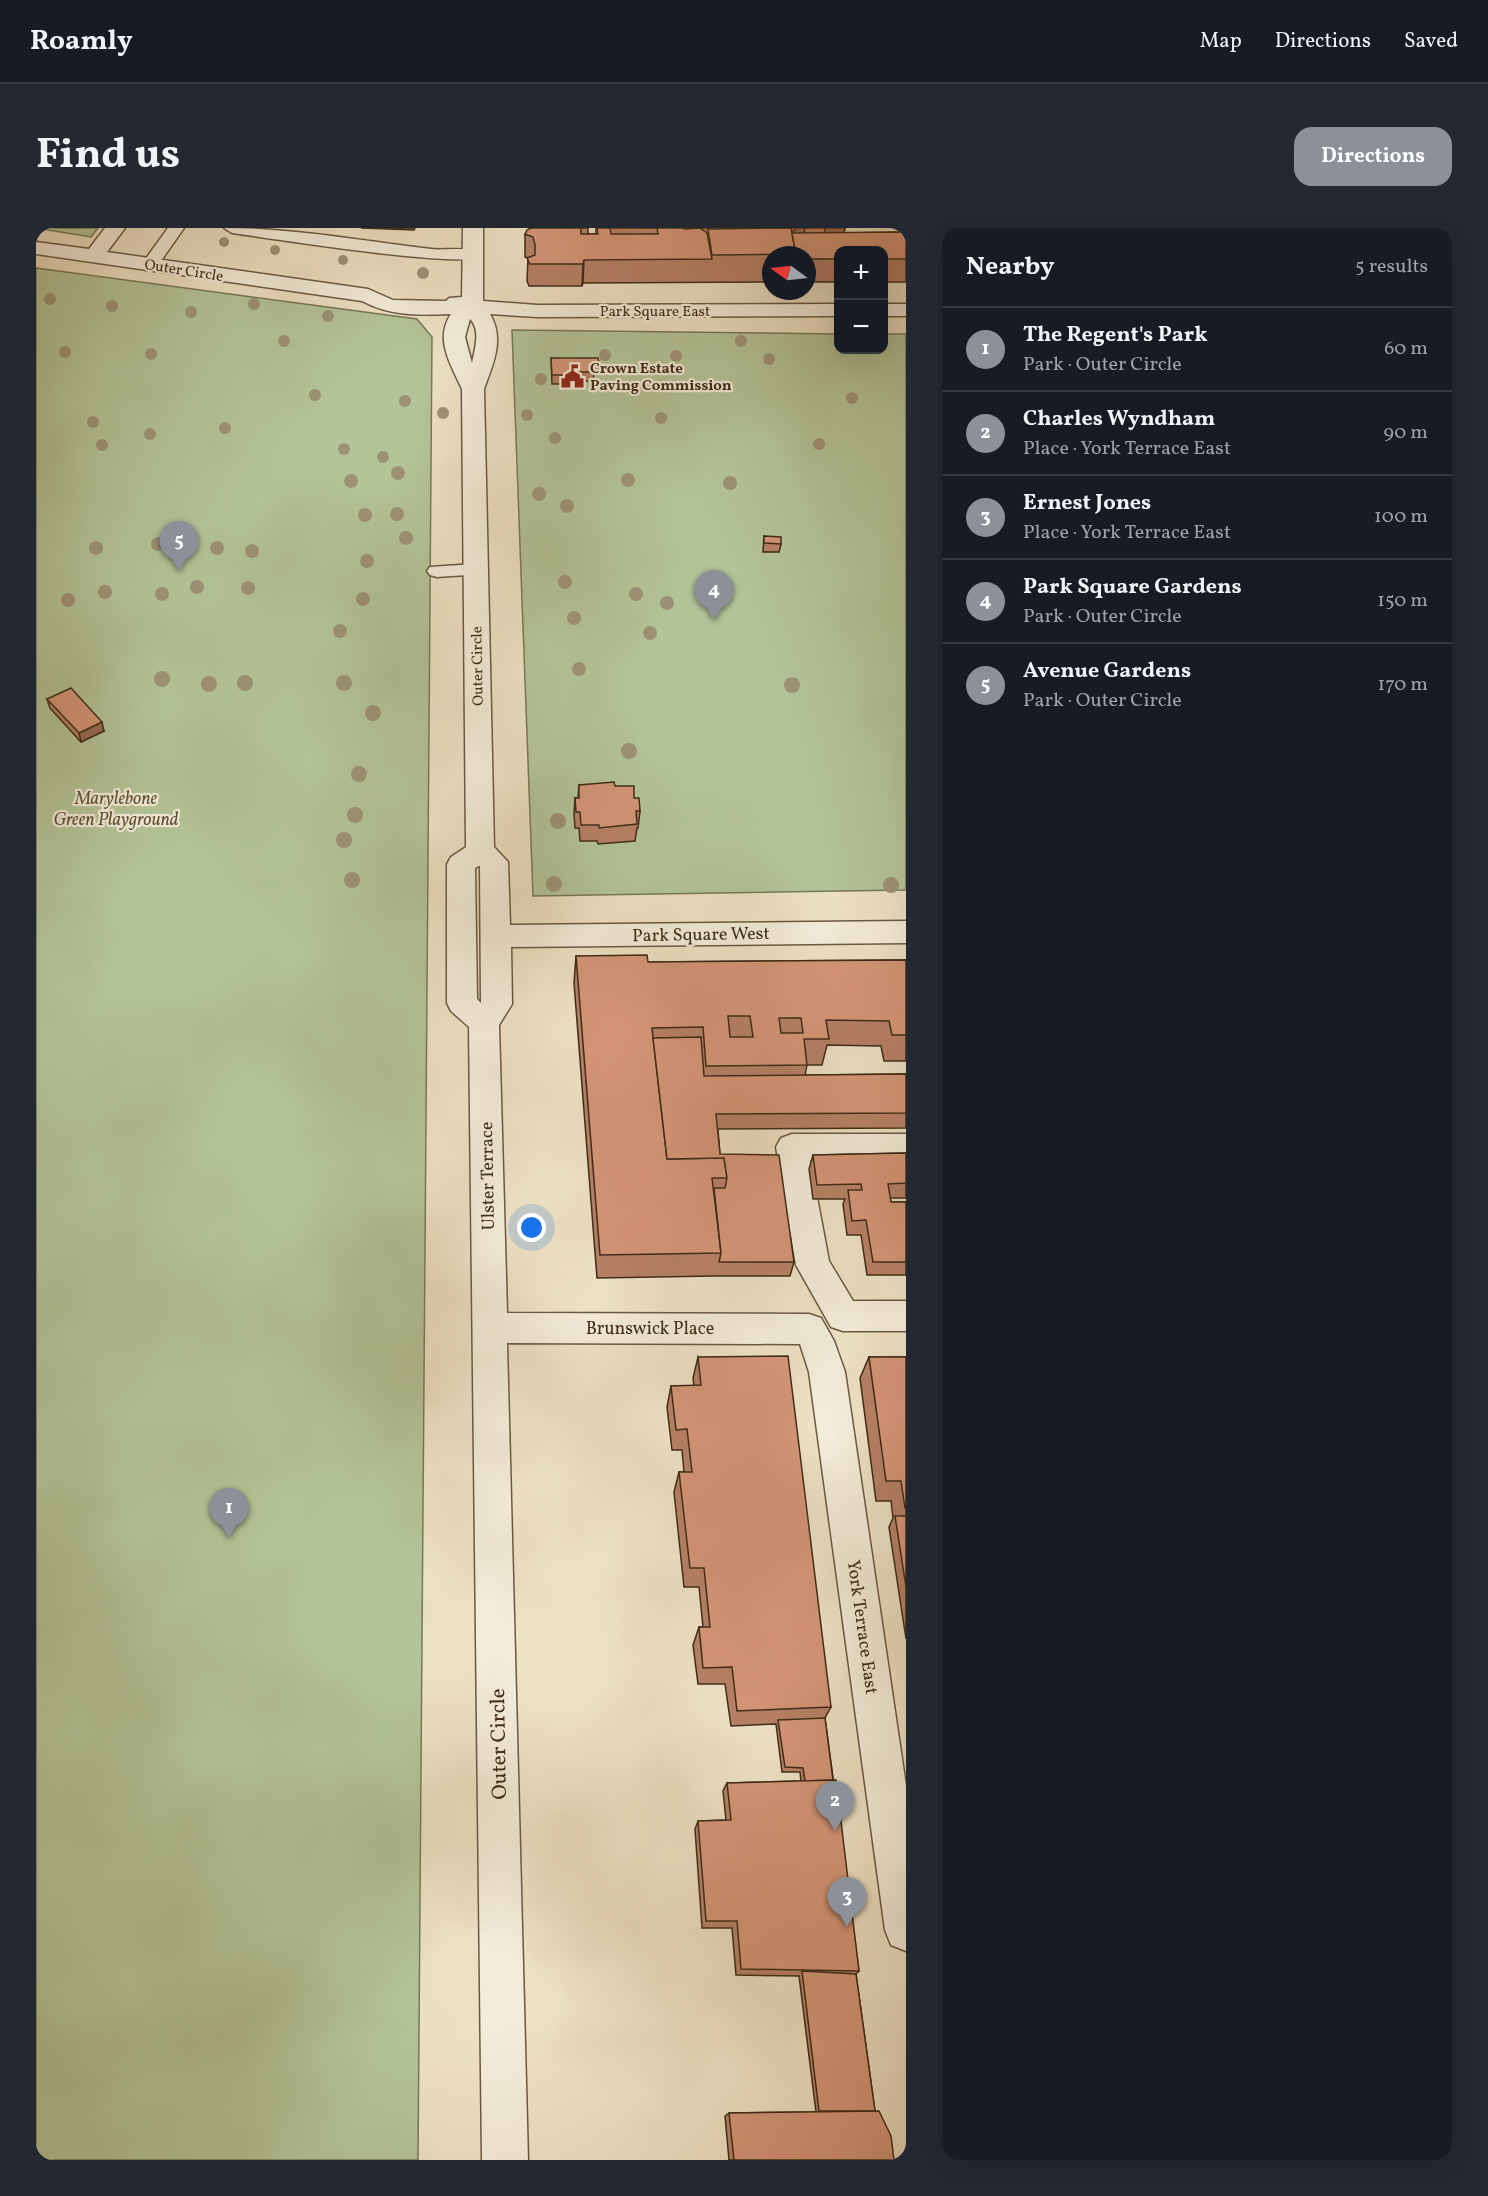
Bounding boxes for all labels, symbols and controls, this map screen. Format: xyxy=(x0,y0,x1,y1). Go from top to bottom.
text: Roamly xyxy=(30,22,133,61)
text: Map xyxy=(1200,27,1242,56)
text: Directions xyxy=(1275,27,1371,56)
text: Saved xyxy=(1404,27,1458,56)
text: Find us xyxy=(36,127,180,186)
button: Directions xyxy=(1294,127,1452,186)
north arrow xyxy=(762,246,816,300)
map controls xyxy=(834,246,888,354)
button: + xyxy=(834,246,888,300)
text: Nearby xyxy=(966,249,1055,285)
text: 5 results xyxy=(1355,253,1428,281)
street label: Outer Circle xyxy=(143,255,225,288)
button: − xyxy=(834,300,888,354)
street label: Park Square East xyxy=(600,302,710,323)
text: The Regent's Park xyxy=(1023,320,1208,351)
text: 1 xyxy=(981,335,990,363)
text: 60 m xyxy=(1384,335,1428,363)
text: Park · Outer Circle xyxy=(1023,351,1182,379)
place label: Crown Estate Paving Commission xyxy=(590,359,732,397)
public building icon: Crown Estate Paving Commission xyxy=(559,364,585,390)
text: Charles Wyndham xyxy=(1023,404,1215,435)
text: 2 xyxy=(980,419,991,447)
text: 90 m xyxy=(1384,419,1428,447)
text: Place · York Terrace East xyxy=(1023,435,1231,463)
text: Ernest Jones xyxy=(1023,488,1151,519)
text: 3 xyxy=(980,503,991,531)
text: 100 m xyxy=(1374,503,1428,531)
text: Place · York Terrace East xyxy=(1023,519,1231,547)
pin: 5 xyxy=(160,522,198,571)
pin: 4 xyxy=(694,570,734,620)
text: Park Square Gardens xyxy=(1023,572,1242,603)
text: 4 xyxy=(979,587,992,615)
text: 150 m xyxy=(1377,587,1428,615)
text: Park · Outer Circle xyxy=(1023,603,1182,631)
street label: Outer Circle xyxy=(467,626,490,706)
text: Avenue Gardens xyxy=(1023,656,1191,687)
text: 5 xyxy=(981,671,990,699)
text: 170 m xyxy=(1378,671,1428,699)
text: Park · Outer Circle xyxy=(1023,687,1182,715)
park label: Marylebone Green Playground xyxy=(53,787,179,833)
street label: Park Square West xyxy=(632,922,770,949)
street label: Ulster Terrace xyxy=(475,1121,502,1231)
your location xyxy=(517,1213,546,1242)
street label: Brunswick Place xyxy=(586,1317,714,1342)
pin: 1 xyxy=(210,1488,248,1538)
street label: York Terrace East xyxy=(840,1558,883,1696)
street label: Outer Circle xyxy=(484,1688,515,1800)
pin: 2 xyxy=(816,1782,854,1831)
pin: 3 xyxy=(828,1878,866,1927)

